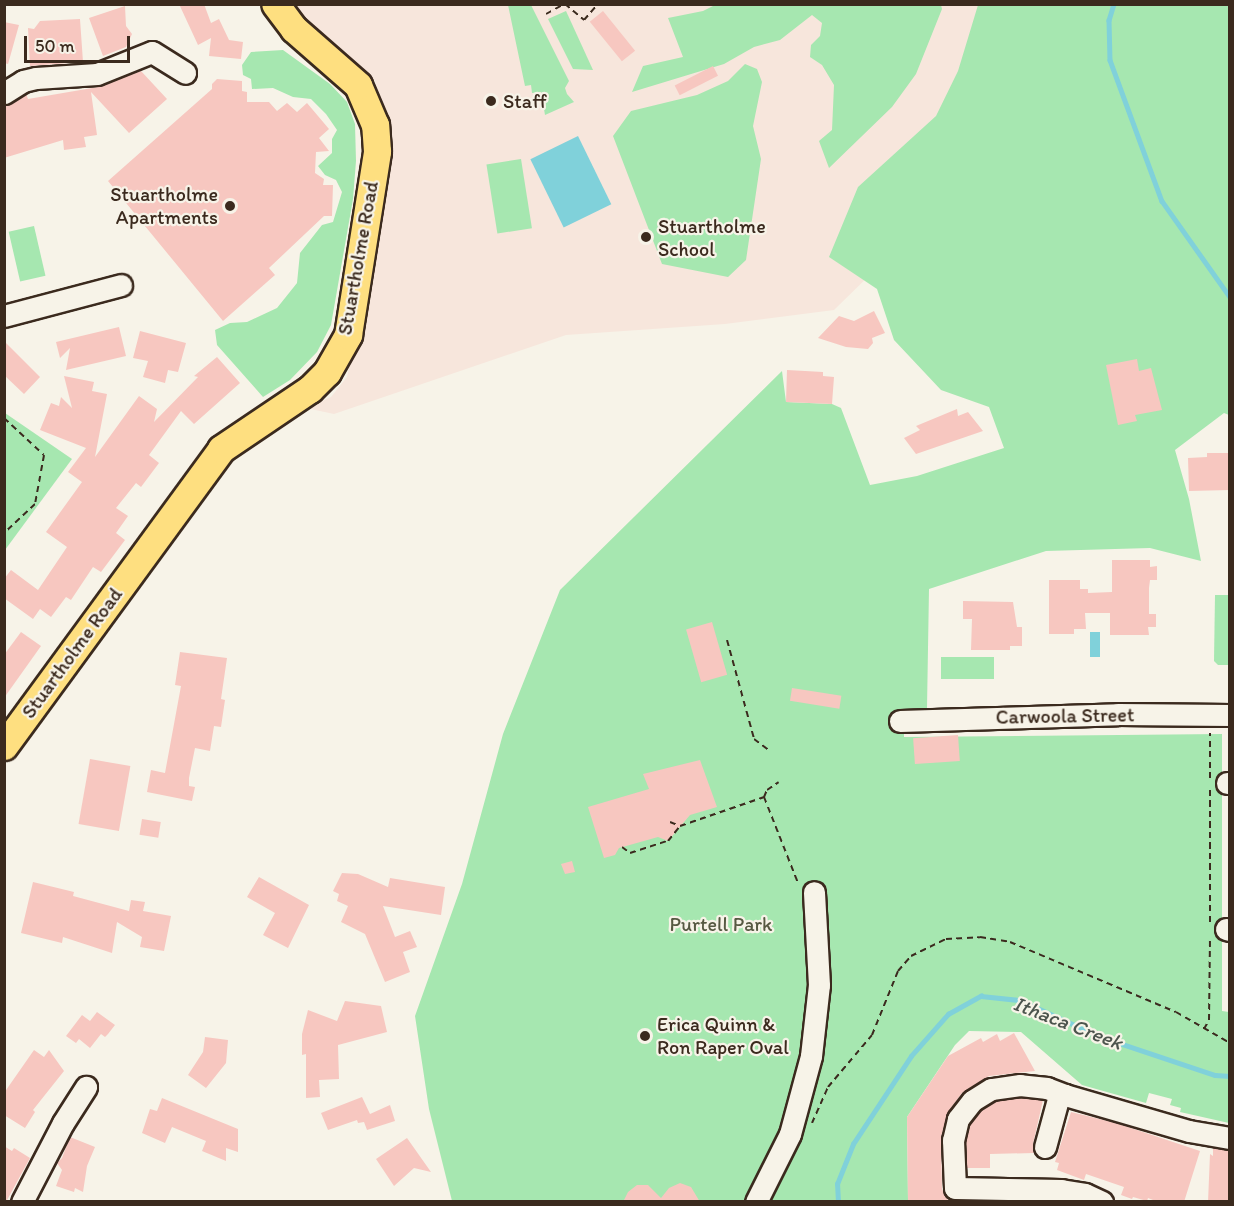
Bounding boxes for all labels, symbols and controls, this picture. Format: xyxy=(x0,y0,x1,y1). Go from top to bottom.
scale bar xyxy=(27,24,134,62)
text: 50 m xyxy=(35,35,75,57)
place label: Staff xyxy=(503,89,547,113)
marker: Staff xyxy=(484,94,498,108)
street label: Stuartholme Road xyxy=(333,179,383,337)
place label: Stuartholme Apartments xyxy=(110,183,218,230)
marker: Stuartholme Apartments xyxy=(223,199,237,213)
place label: Stuartholme School xyxy=(658,214,766,261)
marker: Stuartholme School xyxy=(639,230,653,244)
street label: Stuartholme Road xyxy=(17,583,127,723)
street label: Carwoola Street xyxy=(996,703,1134,729)
park label: Purtell Park xyxy=(670,912,772,936)
water label: Ithaca Creek xyxy=(1010,991,1126,1055)
place label: Erica Quinn & Ron Raper Oval xyxy=(657,1012,789,1059)
marker: Erica Quinn & Ron Raper Oval xyxy=(638,1029,652,1043)

